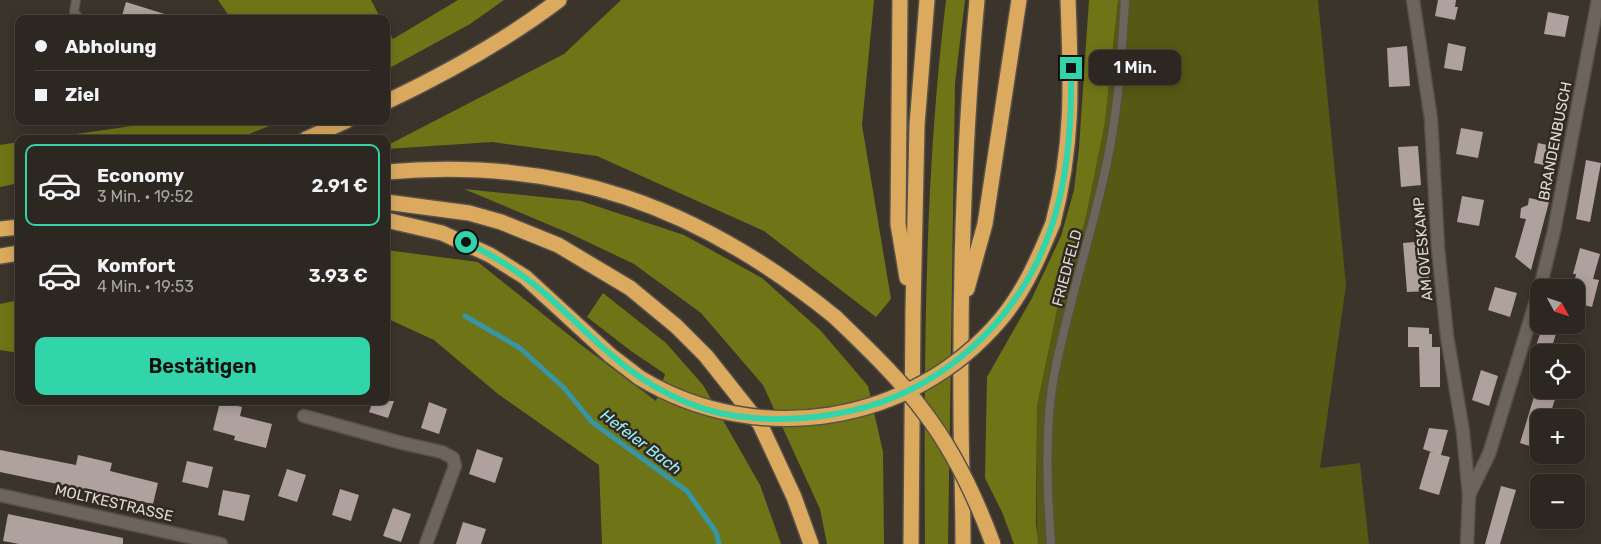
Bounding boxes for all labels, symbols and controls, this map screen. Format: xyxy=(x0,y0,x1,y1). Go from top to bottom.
text: Abholung xyxy=(65,35,156,58)
callout: 1 Min. xyxy=(1088,50,1181,86)
route end xyxy=(1060,57,1082,79)
text: 1 Min. xyxy=(1113,58,1157,77)
street label: BRANDENBUSCH xyxy=(1535,80,1575,202)
text: Ziel xyxy=(65,83,100,106)
icon: car xyxy=(37,163,82,208)
text: Economy xyxy=(97,164,184,187)
text: 2.91 € xyxy=(312,174,368,197)
text: 3 Min. · 19:52 xyxy=(97,187,193,206)
street label: AM OVESKAMP xyxy=(1409,196,1437,302)
street label: FRIEDFELD xyxy=(1048,228,1086,308)
route start xyxy=(455,231,477,253)
icon: car xyxy=(37,253,82,298)
text: Komfort xyxy=(97,254,175,277)
text: 3.93 € xyxy=(308,264,368,287)
text: 4 Min. · 19:53 xyxy=(97,277,194,296)
north arrow xyxy=(1530,279,1585,334)
map controls xyxy=(1530,279,1585,529)
button: Bestätigen xyxy=(35,337,370,395)
button: locate xyxy=(1530,344,1585,399)
water label: Hefeler Bach xyxy=(597,405,685,479)
button: + xyxy=(1530,409,1585,464)
button: − xyxy=(1530,474,1585,529)
street label: MOLTKESTRASSE xyxy=(53,481,175,525)

